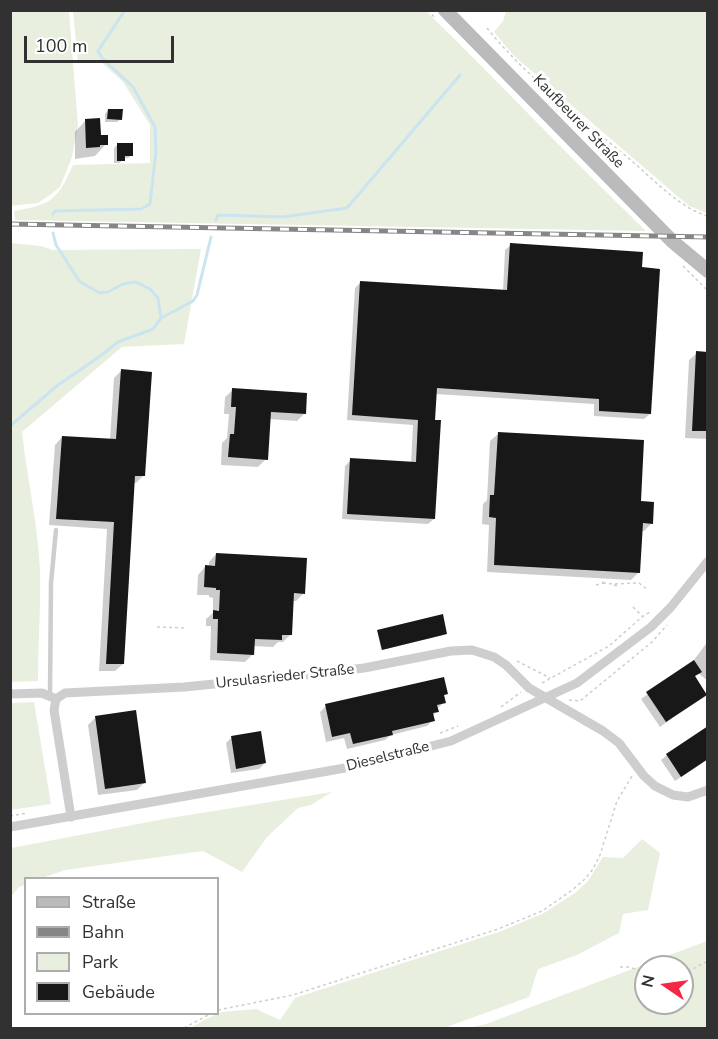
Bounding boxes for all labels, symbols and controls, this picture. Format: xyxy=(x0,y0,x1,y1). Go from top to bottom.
scale bar xyxy=(27,24,177,62)
text: 100 m xyxy=(35,34,87,58)
street label: Kaufbeurer Straße xyxy=(529,71,627,173)
street label: Ursulasrieder Straße xyxy=(215,661,355,693)
street label: Dieselstraße xyxy=(345,738,431,776)
legend xyxy=(24,877,219,1015)
text: Straße xyxy=(82,890,136,914)
text: Bahn xyxy=(82,920,124,944)
text: Park xyxy=(82,950,118,974)
north arrow xyxy=(634,955,694,1015)
text: N xyxy=(636,973,660,990)
text: Gebäude xyxy=(82,980,155,1004)

